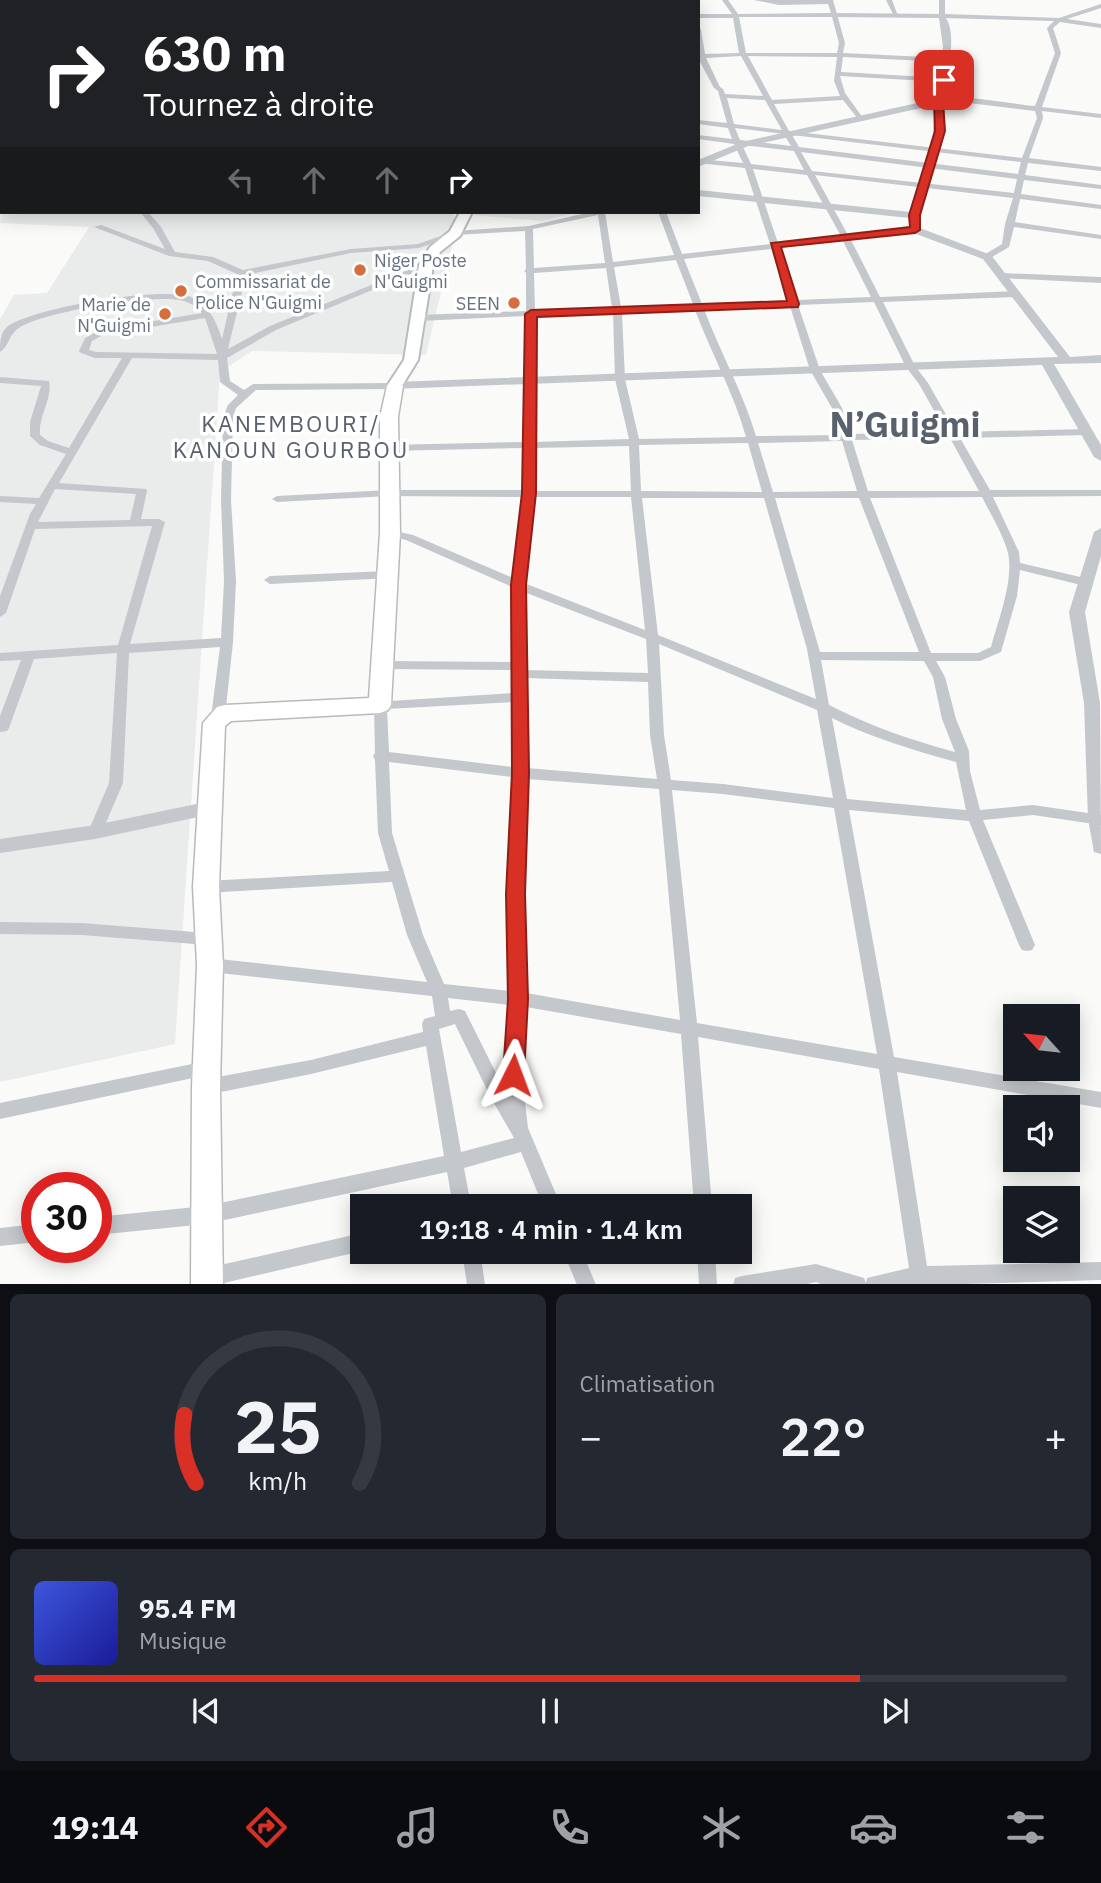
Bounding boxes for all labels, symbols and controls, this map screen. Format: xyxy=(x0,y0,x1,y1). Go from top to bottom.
text: 630 m xyxy=(143,21,287,84)
icon: right xyxy=(28,28,119,119)
pin xyxy=(914,50,974,110)
icon: arrive xyxy=(925,61,963,99)
text: Tournez à droite xyxy=(143,83,374,125)
icon: left xyxy=(222,161,260,199)
icon: ahead xyxy=(295,161,333,199)
icon: ahead xyxy=(368,161,406,199)
icon: right xyxy=(441,161,479,199)
place label: Niger Poste N'Guigmi xyxy=(374,249,467,293)
marker: Niger Poste N'Guigmi xyxy=(352,262,368,278)
place label: Commissariat de Police N'Guigmi xyxy=(195,270,331,314)
marker: Commissariat de Police N'Guigmi xyxy=(173,283,189,299)
place label: SEEN xyxy=(456,292,500,315)
place label: Marie de N'Guigmi xyxy=(77,293,151,337)
marker: SEEN xyxy=(506,295,522,311)
marker: Marie de N'Guigmi xyxy=(157,306,173,322)
district label: N’Guigmi xyxy=(829,401,981,447)
district label: KANEMBOURI/ KANOUN GOURBOU xyxy=(173,408,409,464)
north arrow xyxy=(1003,1004,1080,1082)
map controls xyxy=(1003,1004,1080,1263)
position arrow xyxy=(476,1038,550,1112)
button: sound xyxy=(1003,1095,1080,1172)
speed limit sign: 30 xyxy=(21,1172,112,1263)
button: layers xyxy=(1003,1186,1080,1263)
text: 19:18 · 4 min · 1.4 km xyxy=(419,1212,683,1246)
text: Climatisation xyxy=(580,1368,715,1398)
text: 25 xyxy=(234,1378,321,1473)
text: 22° xyxy=(780,1403,867,1470)
text: − xyxy=(580,1412,602,1461)
text: + xyxy=(1044,1412,1067,1461)
text: km/h xyxy=(248,1463,307,1496)
text: 95.4 FM xyxy=(139,1591,237,1625)
text: Musique xyxy=(139,1625,227,1655)
icon: previous xyxy=(187,1692,225,1730)
icon: pause xyxy=(531,1692,569,1730)
icon: next xyxy=(876,1692,914,1730)
icon: directions xyxy=(242,1803,291,1852)
icon: music xyxy=(393,1803,442,1852)
icon: phone xyxy=(545,1803,594,1852)
icon: climate xyxy=(697,1803,746,1852)
icon: car xyxy=(849,1803,898,1852)
icon: filters xyxy=(1001,1803,1050,1852)
text: 19:14 xyxy=(51,1806,139,1848)

